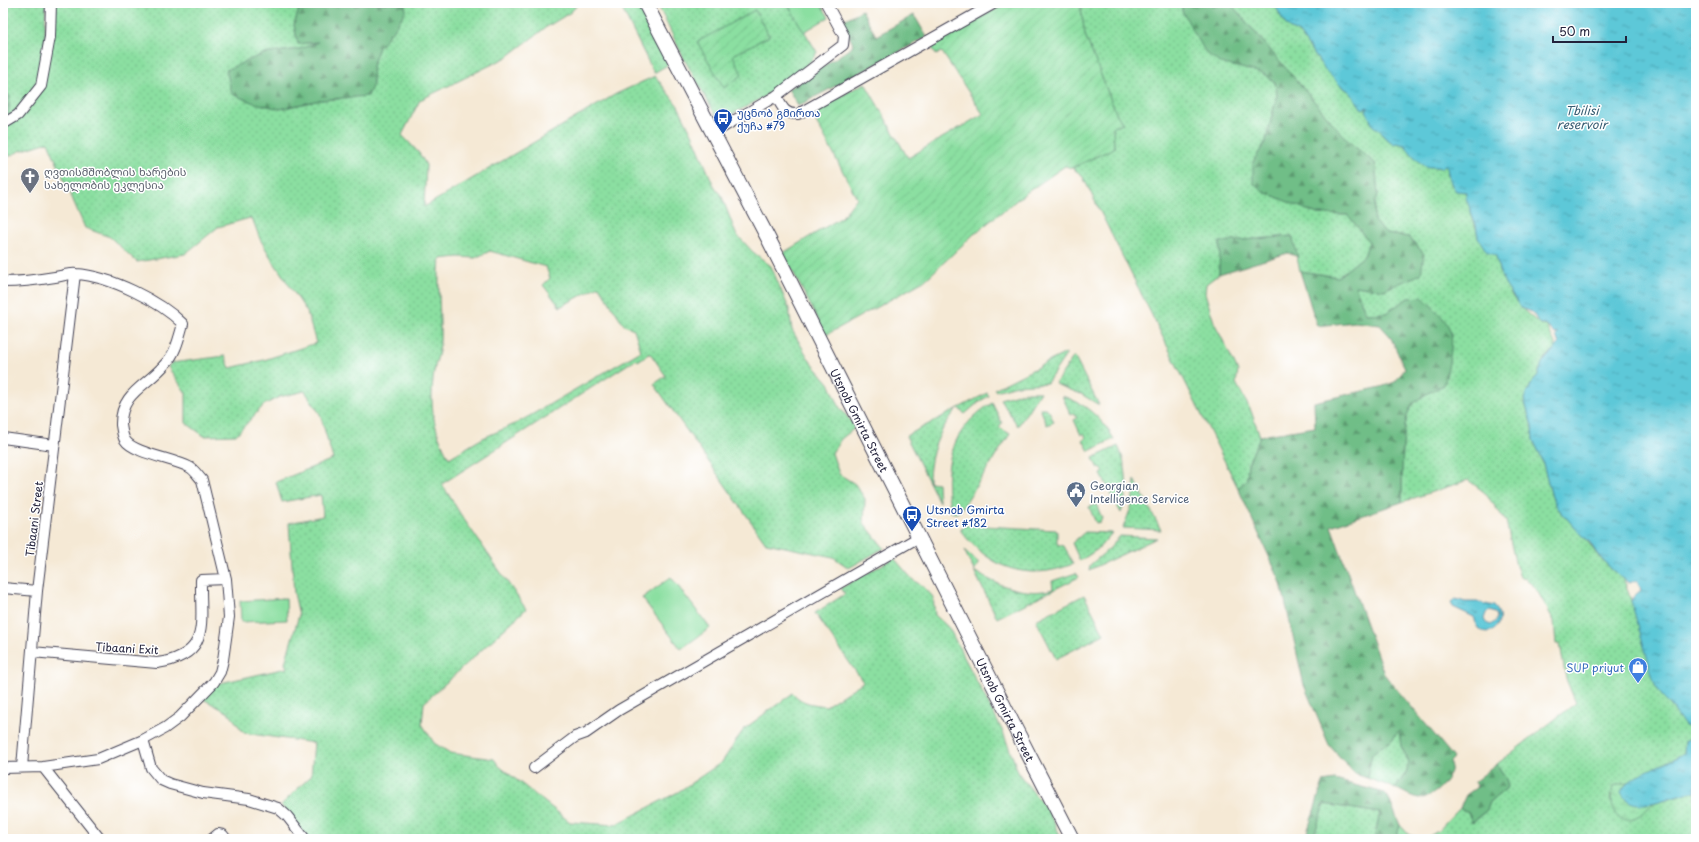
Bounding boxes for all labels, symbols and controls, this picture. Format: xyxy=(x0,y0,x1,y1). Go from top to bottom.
scale bar xyxy=(1553,18,1626,44)
text: 50 m xyxy=(1559,22,1590,40)
water label: Tbilisi reservoir xyxy=(1557,101,1609,133)
place label: უცნობ გმირთა ქუჩა #79 xyxy=(737,104,820,134)
bus stop icon: უცნობ გმირთა ქუჩა #79 xyxy=(712,107,734,135)
place label: ღვთისმშობლის ხარების სახელობის ეკლესია xyxy=(44,163,187,193)
church icon: ღვთისმშობლის ხარების სახელობის ეკლესია xyxy=(19,166,41,194)
street label: Utsnob Gmirta Street xyxy=(826,365,893,475)
place label: Georgian Intelligence Service xyxy=(1090,477,1189,507)
street label: Tibaani Street xyxy=(21,480,47,558)
public building icon: Georgian Intelligence Service xyxy=(1065,480,1087,508)
place label: Utsnob Gmirta Street #182 xyxy=(926,501,1005,531)
bus stop icon: Utsnob Gmirta Street #182 xyxy=(901,504,923,532)
street label: Tibaani Exit xyxy=(95,638,159,658)
street label: Utsnob Gmirta Street xyxy=(972,654,1039,764)
shop icon: SUP priyut xyxy=(1627,656,1649,684)
place label: SUP priyut xyxy=(1566,659,1625,676)

